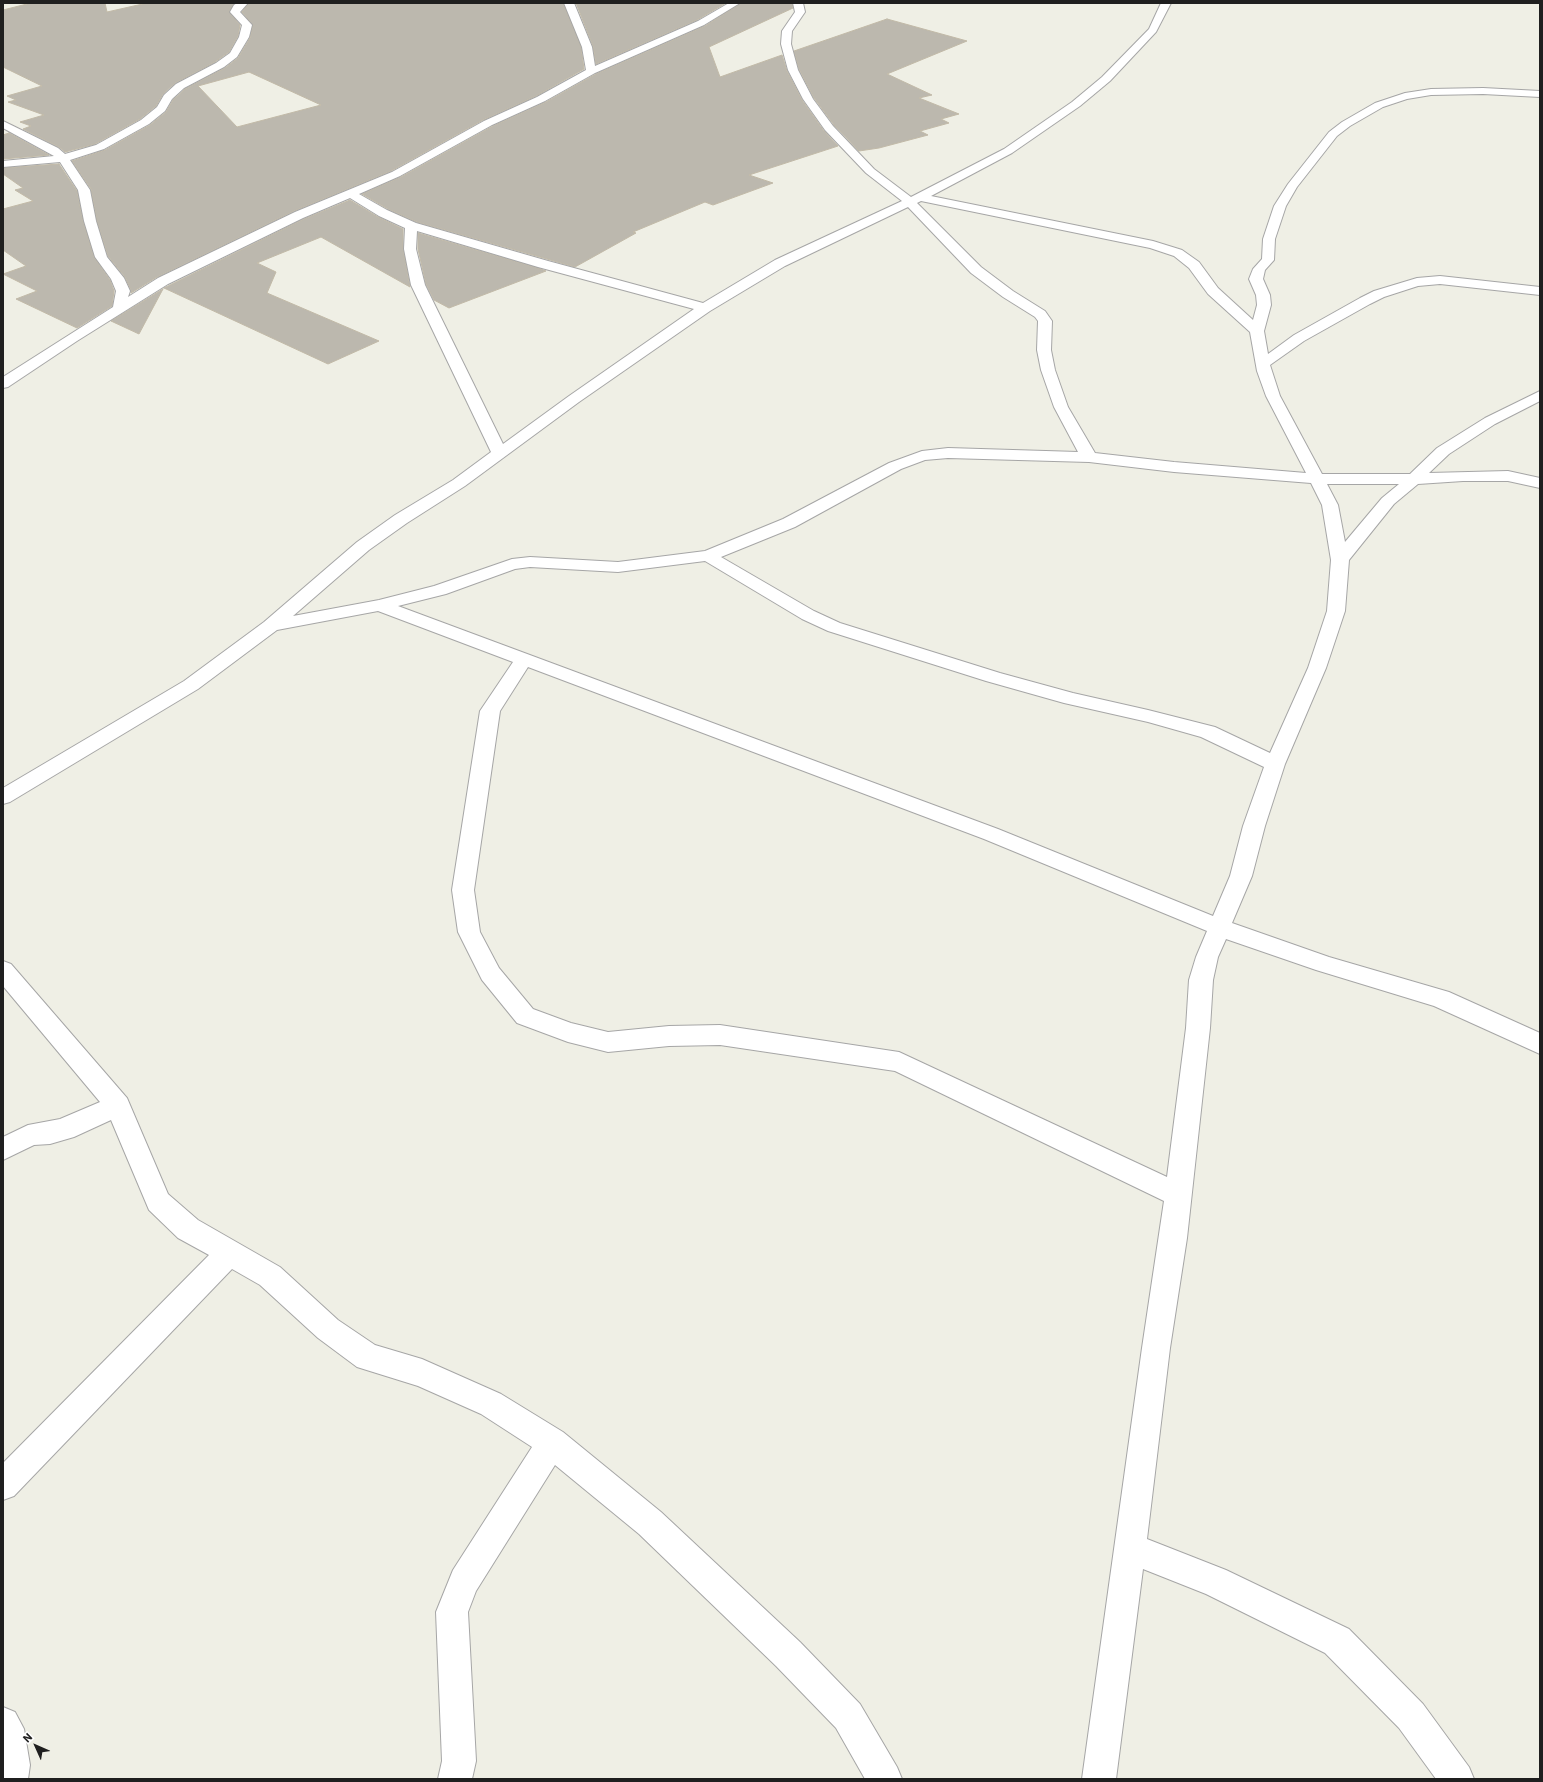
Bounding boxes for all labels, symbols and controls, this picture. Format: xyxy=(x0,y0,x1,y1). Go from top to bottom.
north arrow xyxy=(16,1726,56,1766)
text: N xyxy=(20,1730,35,1745)

